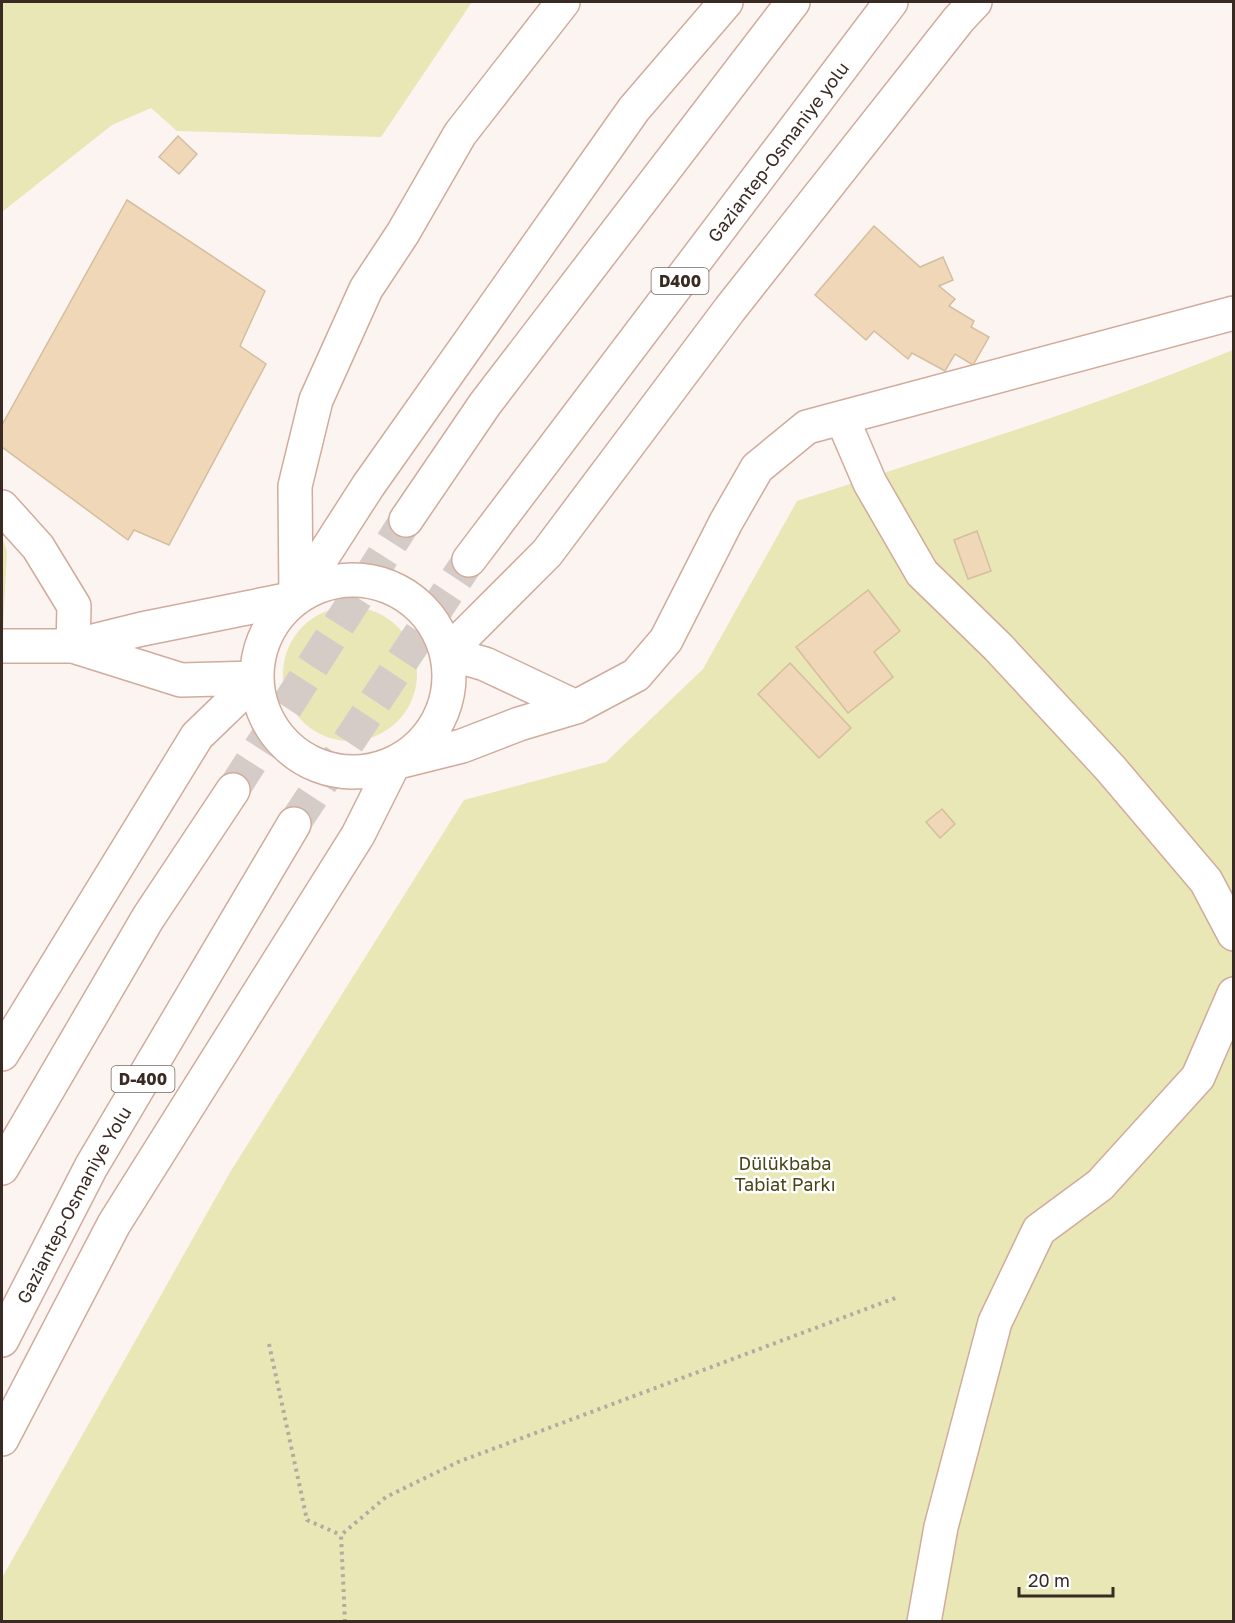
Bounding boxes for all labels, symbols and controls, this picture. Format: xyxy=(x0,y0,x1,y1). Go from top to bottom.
street label: Gaziantep-Osmaniye yolu xyxy=(703,57,853,246)
road number: D400 xyxy=(652,268,708,294)
road number: D-400 xyxy=(112,1066,174,1092)
street label: Gaziantep-Osmaniye Yolu xyxy=(12,1102,136,1307)
park label: Dülükbaba Tabiat Parkı xyxy=(734,1152,836,1195)
scale bar xyxy=(1019,1560,1114,1598)
text: 20 m xyxy=(1028,1569,1070,1591)

